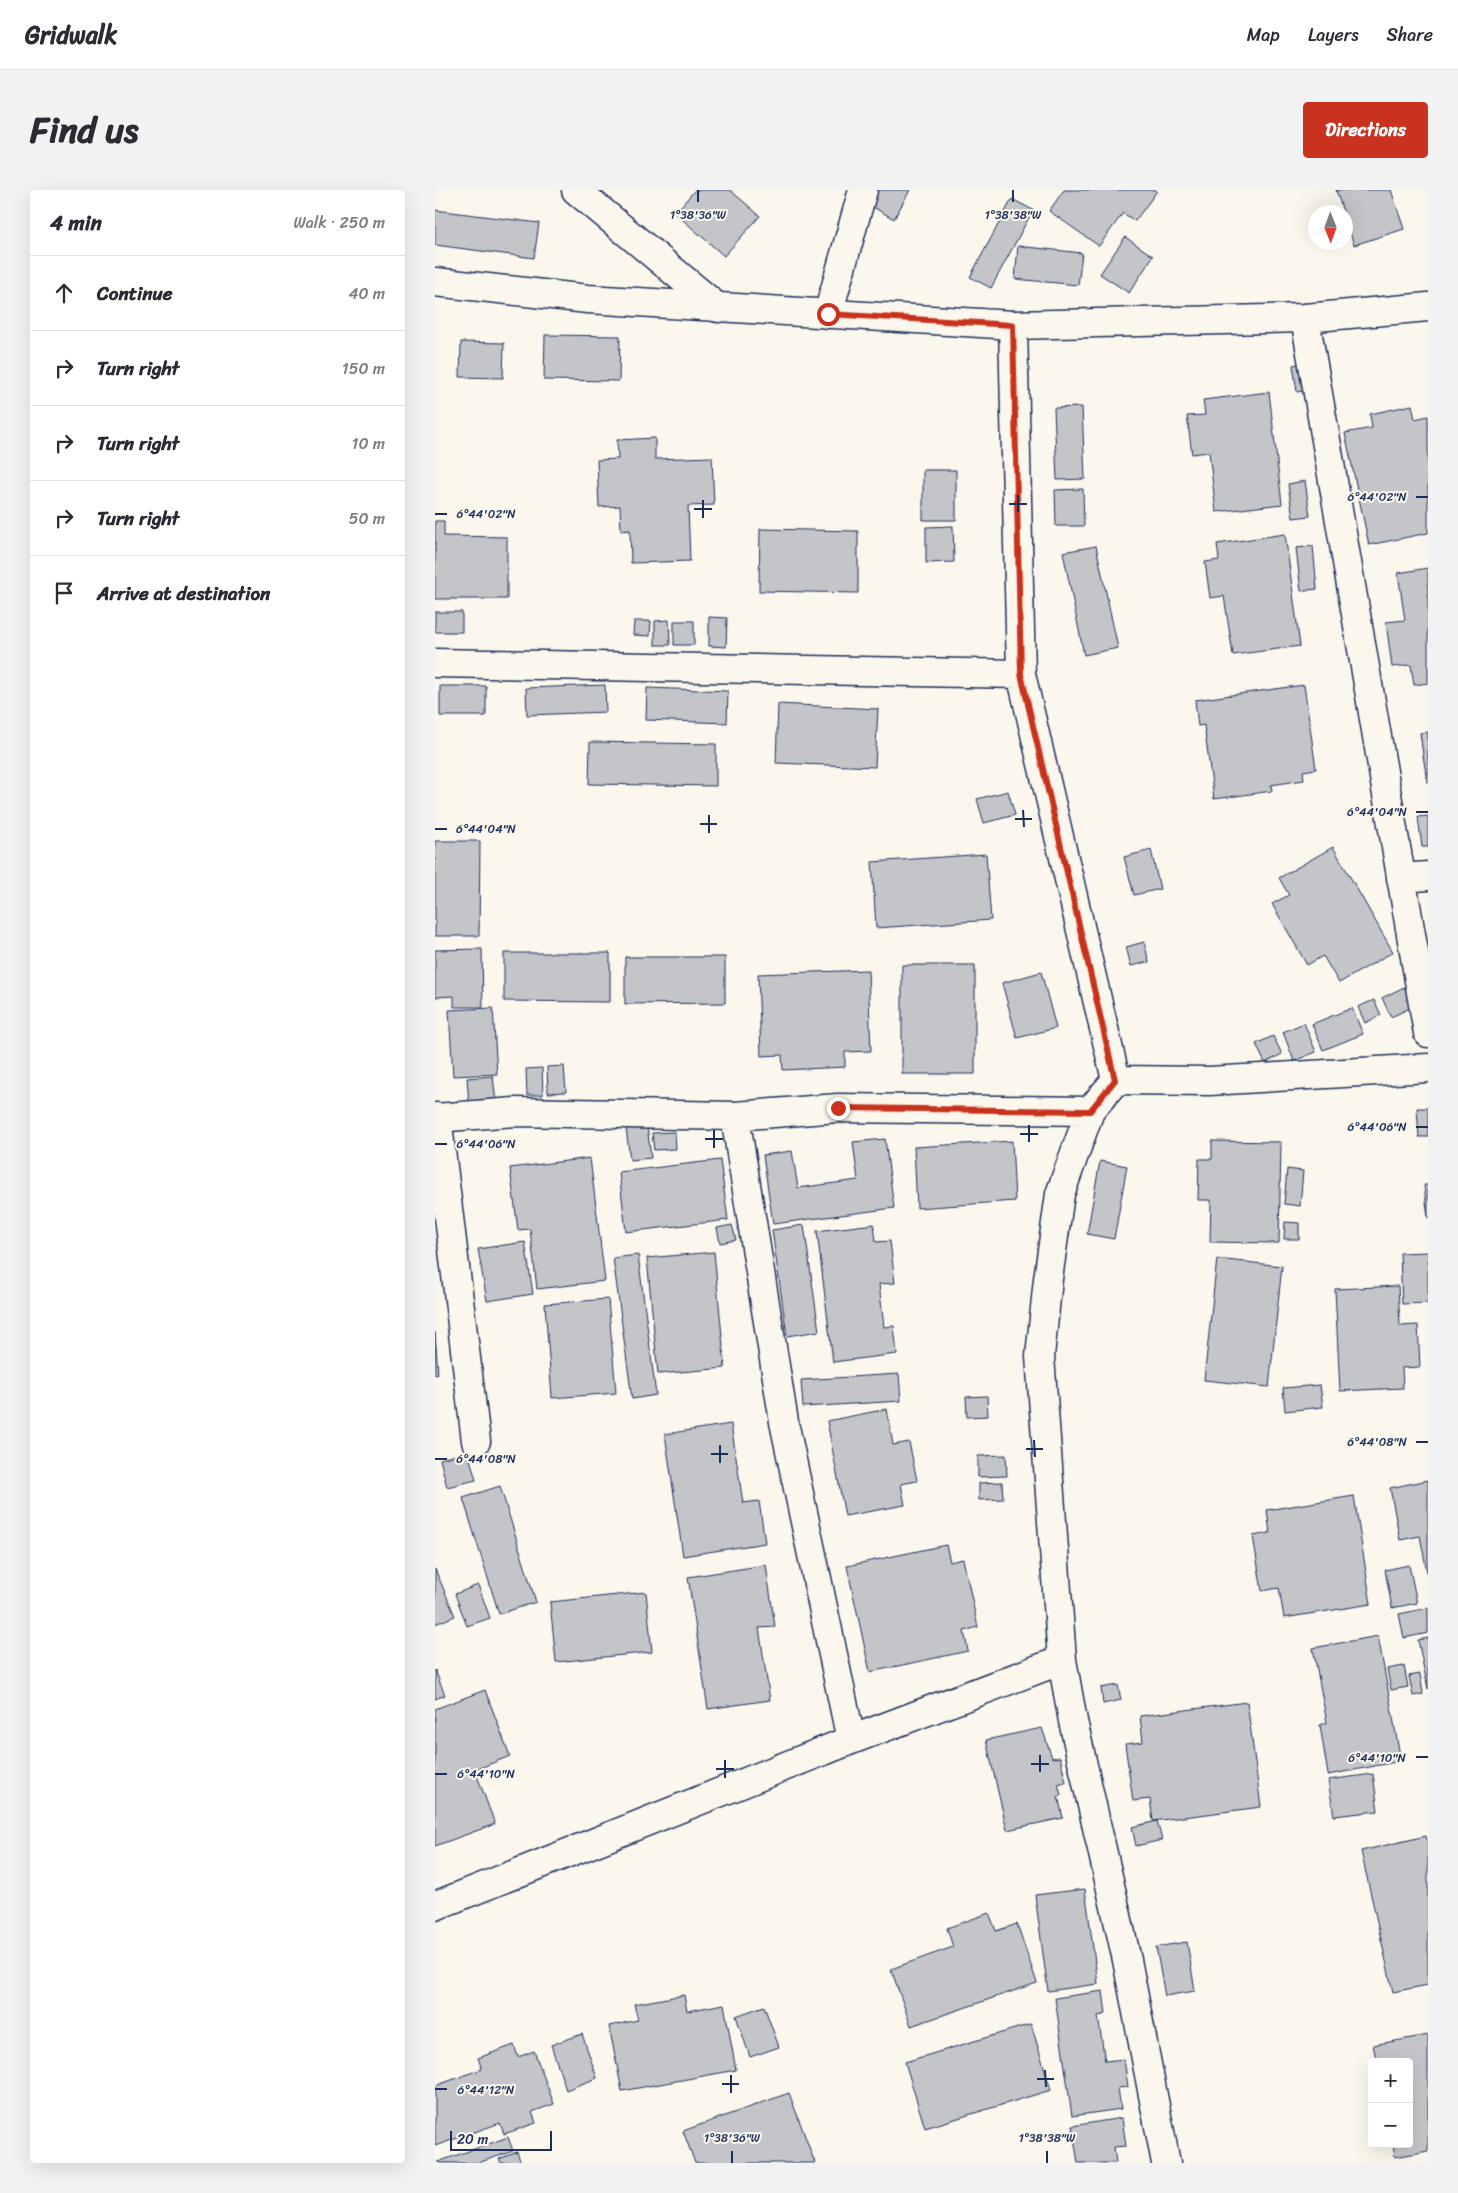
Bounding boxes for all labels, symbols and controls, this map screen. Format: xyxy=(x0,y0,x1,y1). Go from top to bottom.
text: Gridwalk xyxy=(25,14,117,56)
text: Map xyxy=(1247,19,1280,51)
text: Layers xyxy=(1308,19,1359,51)
text: Share xyxy=(1387,19,1433,51)
text: Find us xyxy=(30,99,138,161)
button: Directions xyxy=(1303,102,1428,158)
text: 4 min xyxy=(50,204,102,242)
text: 1°38'36"W xyxy=(670,204,727,226)
text: 1°38'38"W xyxy=(985,204,1042,226)
north arrow xyxy=(1308,205,1353,250)
text: Walk · 250 m xyxy=(293,208,385,237)
text: Continue xyxy=(97,277,173,310)
icon: ahead xyxy=(50,279,78,307)
text: 40 m xyxy=(348,279,385,308)
route start xyxy=(817,303,840,326)
text: Turn right xyxy=(97,352,179,385)
icon: right xyxy=(50,354,78,382)
text: 150 m xyxy=(342,354,385,383)
text: Turn right xyxy=(97,427,179,460)
icon: right xyxy=(50,429,78,457)
text: 10 m xyxy=(352,429,385,458)
text: 6°44'02"N xyxy=(1347,486,1407,508)
text: Turn right xyxy=(97,502,179,535)
text: 6°44'02"N xyxy=(456,503,516,525)
icon: right xyxy=(50,504,78,532)
text: 50 m xyxy=(349,504,385,533)
text: Arrive at destination xyxy=(97,577,270,610)
icon: arrive xyxy=(50,579,78,607)
text: 6°44'04"N xyxy=(1347,801,1408,823)
text: 6°44'04"N xyxy=(456,818,517,840)
route end xyxy=(827,1097,850,1120)
text: 6°44'06"N xyxy=(1347,1116,1407,1138)
text: 6°44'06"N xyxy=(456,1133,516,1155)
text: 6°44'08"N xyxy=(1347,1431,1407,1453)
text: 6°44'08"N xyxy=(456,1448,516,1470)
text: 6°44'10"N xyxy=(1348,1747,1406,1769)
text: 6°44'10"N xyxy=(457,1763,515,1785)
map controls xyxy=(1368,2058,1413,2148)
button: + xyxy=(1368,2058,1413,2103)
text: 6°44'12"N xyxy=(458,2079,515,2101)
button: − xyxy=(1368,2103,1413,2148)
text: 20 m xyxy=(457,2127,488,2152)
text: 1°38'36"W xyxy=(704,2127,761,2149)
text: 1°38'38"W xyxy=(1019,2127,1076,2149)
scale bar xyxy=(450,2128,553,2151)

